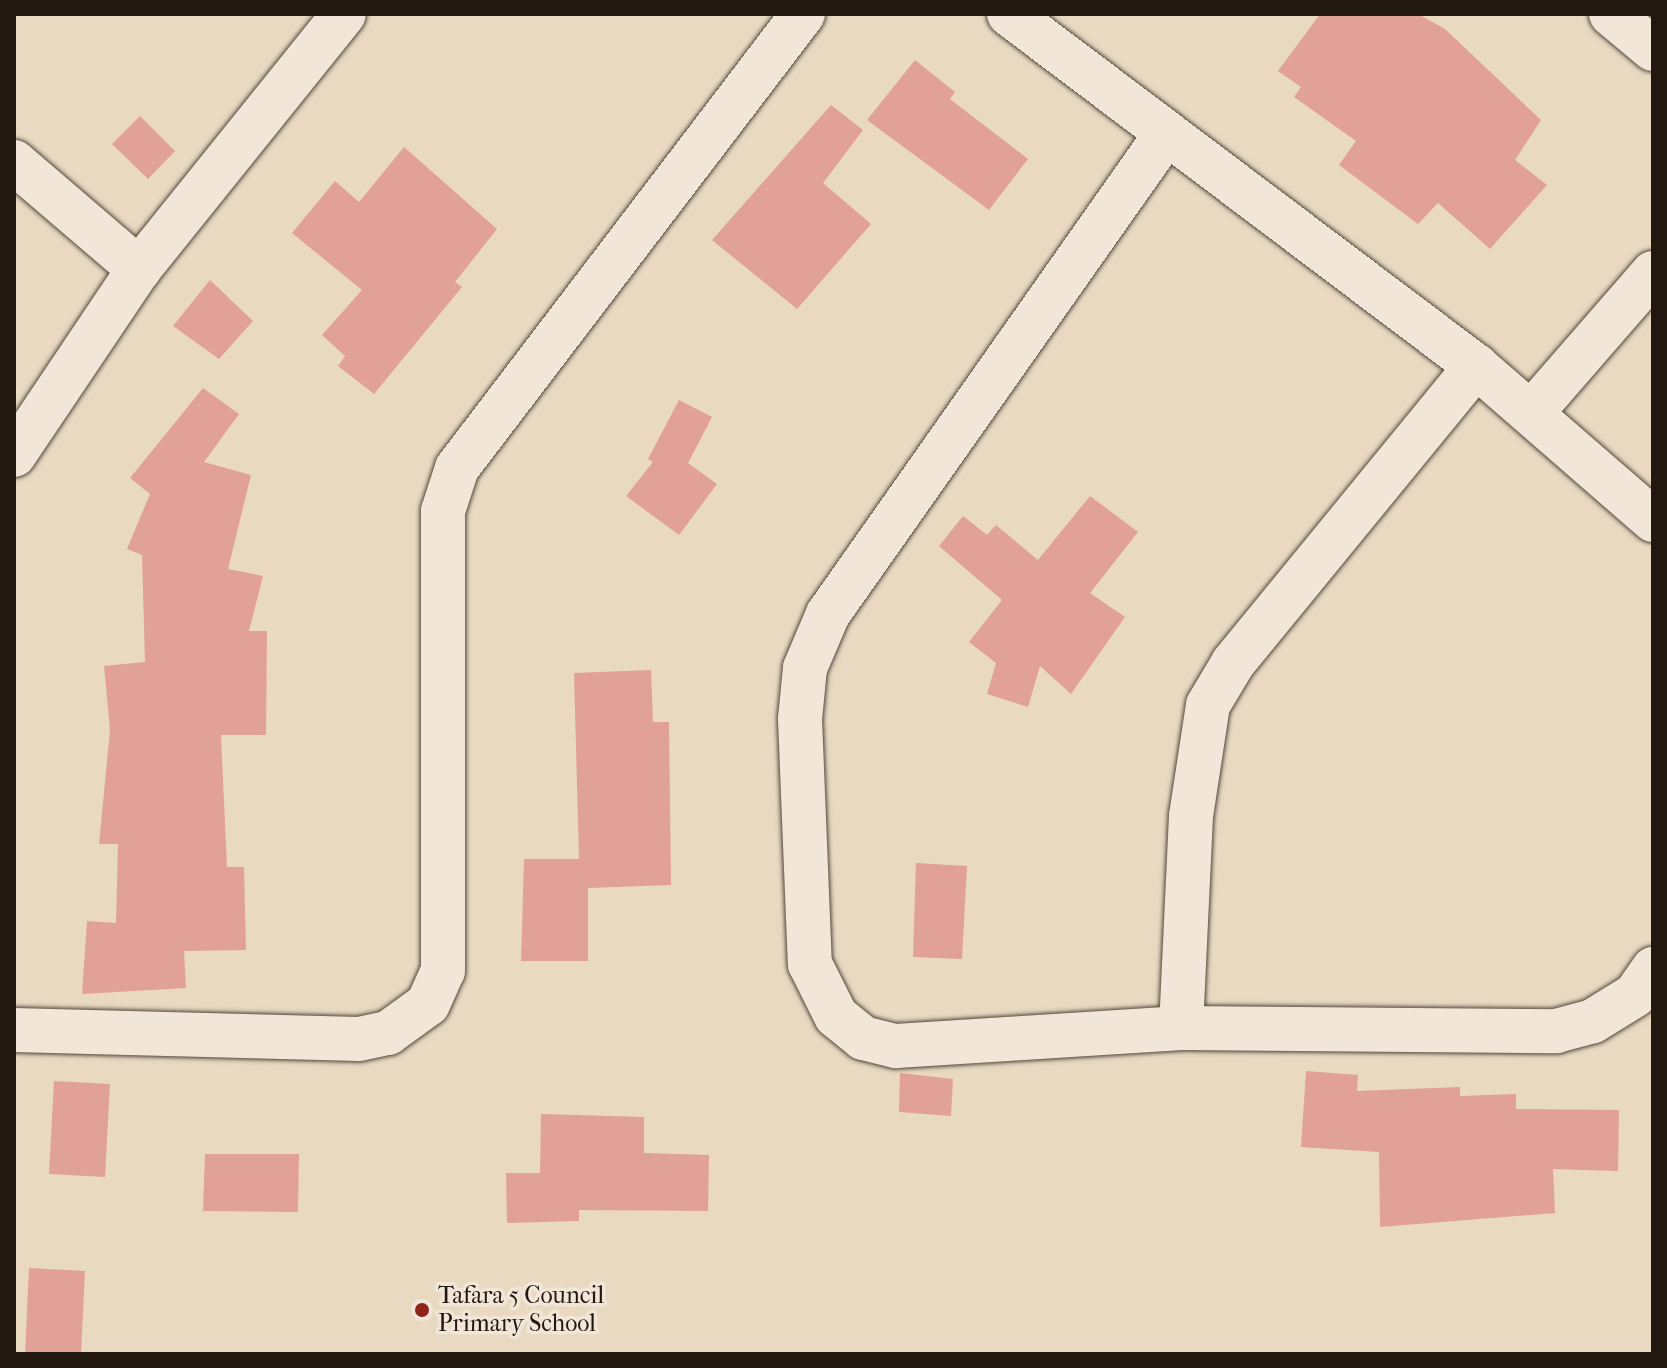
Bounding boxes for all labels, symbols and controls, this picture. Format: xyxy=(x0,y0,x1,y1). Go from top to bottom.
place label: Tafara 5 Council Primary School xyxy=(438,1282,604,1338)
marker: Tafara 5 Council Primary School xyxy=(413,1301,431,1319)

